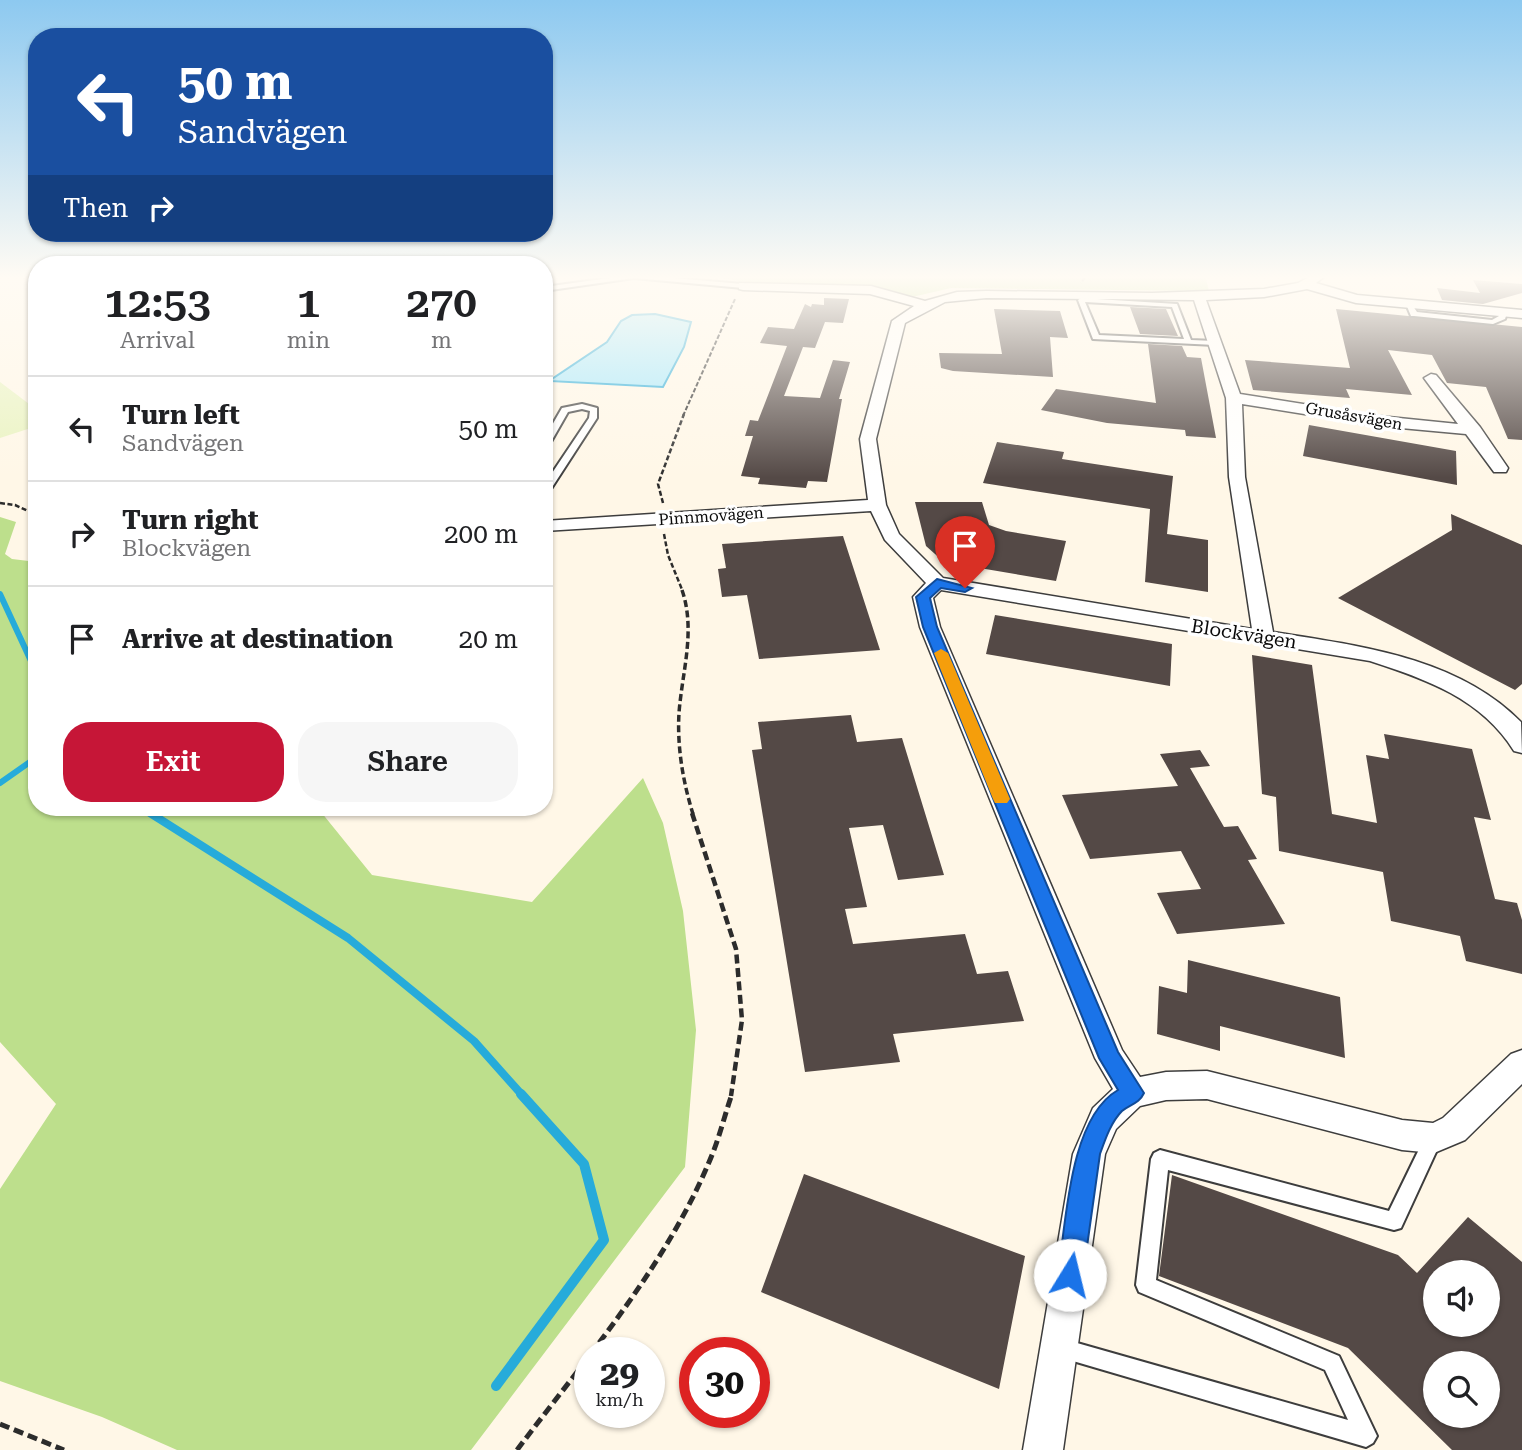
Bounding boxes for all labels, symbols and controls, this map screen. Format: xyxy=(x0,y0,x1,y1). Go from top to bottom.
text: 50 m xyxy=(178,54,293,111)
icon: left xyxy=(63,56,154,147)
text: Sandvägen xyxy=(178,113,347,151)
icon: right xyxy=(142,189,180,227)
text: Then xyxy=(63,193,128,223)
text: 12:53 xyxy=(104,278,211,327)
text: 1 xyxy=(297,278,320,327)
text: 270 xyxy=(406,278,477,327)
text: Arrival xyxy=(120,327,195,354)
text: min xyxy=(287,327,330,354)
text: m xyxy=(431,327,452,354)
street label: Grusåsvägen xyxy=(1304,398,1404,434)
text: Turn left xyxy=(122,400,240,430)
icon: left xyxy=(63,410,101,448)
text: 50 m xyxy=(459,414,518,444)
text: Sandvägen xyxy=(122,430,244,457)
street label: Pinnmovägen xyxy=(658,503,764,529)
text: Turn right xyxy=(122,505,258,535)
icon: right xyxy=(63,515,101,553)
pin xyxy=(935,516,995,588)
text: 200 m xyxy=(444,519,518,549)
icon: arrive xyxy=(946,527,984,565)
text: Blockvägen xyxy=(122,535,251,562)
street label: Blockvägen xyxy=(1190,614,1298,654)
icon: arrive xyxy=(63,620,101,658)
text: Arrive at destination xyxy=(122,624,393,654)
text: 20 m xyxy=(459,624,518,654)
button: Exit xyxy=(63,722,284,802)
button: Share xyxy=(298,722,518,802)
position arrow xyxy=(1033,1238,1107,1312)
map controls xyxy=(1423,1260,1500,1428)
button: sound xyxy=(1423,1260,1500,1337)
speed limit sign: 30 xyxy=(679,1337,770,1428)
button: search xyxy=(1423,1351,1500,1428)
text: 29 xyxy=(600,1353,639,1394)
text: km/h xyxy=(595,1389,644,1410)

